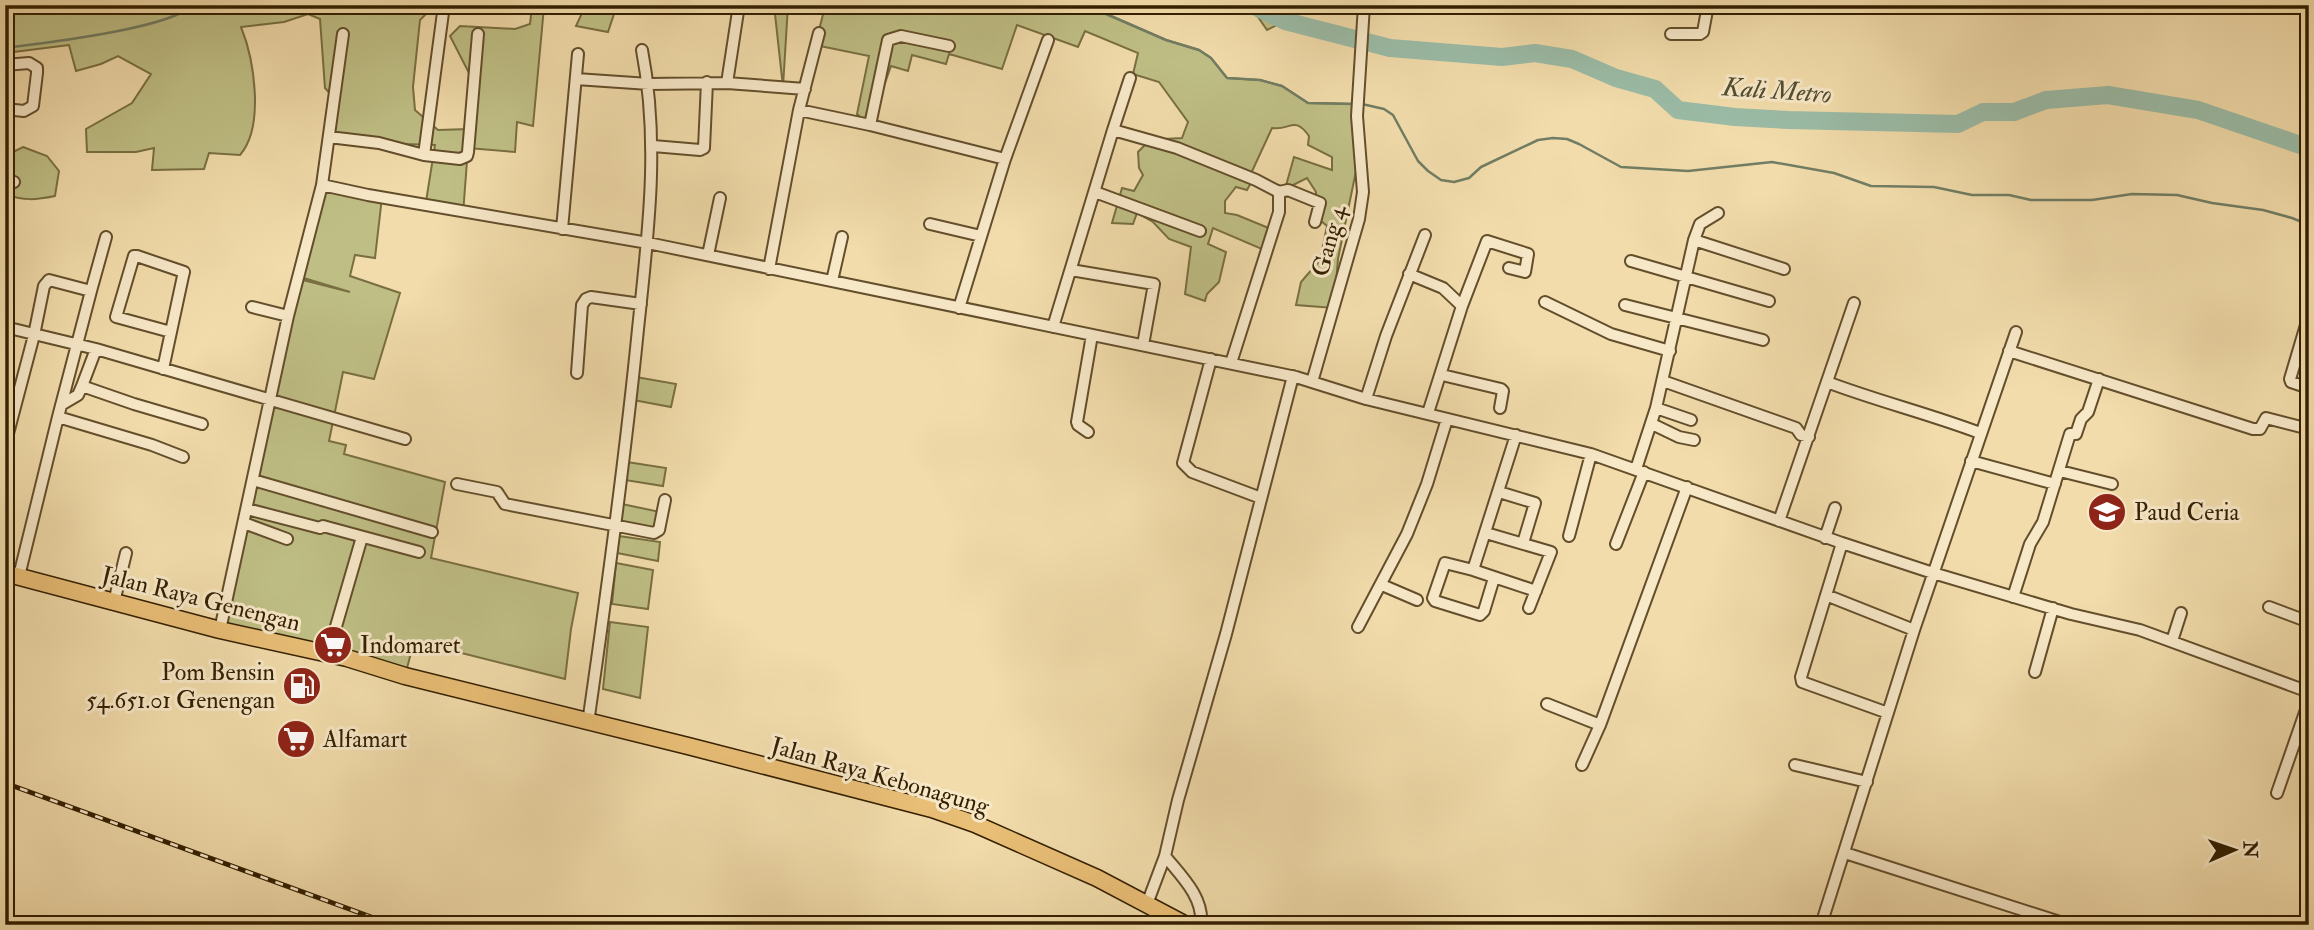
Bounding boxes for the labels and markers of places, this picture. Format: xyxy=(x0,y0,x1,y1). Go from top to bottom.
school or university icon: Paud Ceria xyxy=(2086,491,2128,533)
place label: Paud Ceria xyxy=(2134,497,2241,528)
supermarket icon: Indomaret xyxy=(312,624,354,666)
place label: Indomaret xyxy=(360,630,461,661)
place label: Pom Bensin 54.651.01 Genengan xyxy=(86,657,275,716)
fuel station icon: Pom Bensin 54.651.01 Genengan xyxy=(281,665,323,707)
supermarket icon: Alfamart xyxy=(275,718,317,760)
place label: Alfamart xyxy=(322,724,407,755)

